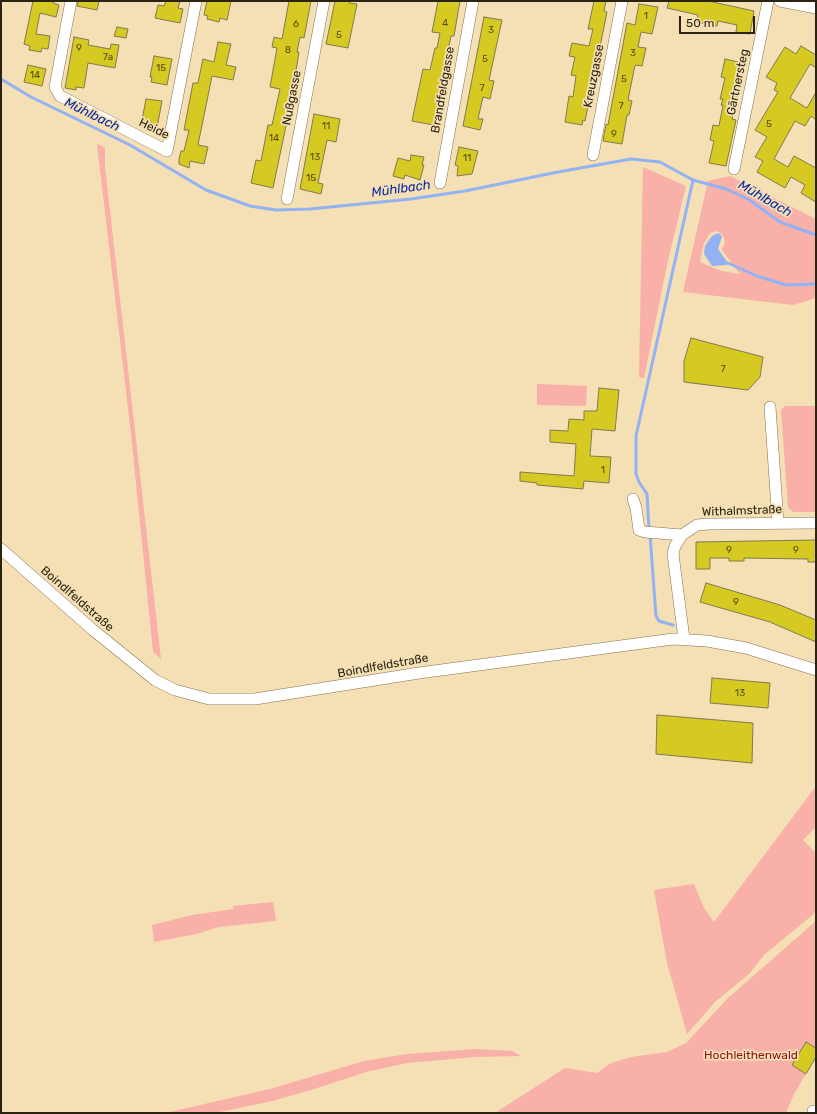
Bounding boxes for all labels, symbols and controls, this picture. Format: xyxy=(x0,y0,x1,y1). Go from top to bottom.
scale bar xyxy=(681,8,757,34)
house number: 1 xyxy=(644,10,648,22)
text: 50 m xyxy=(686,16,714,30)
house number: 4 xyxy=(442,17,448,29)
house number: 6 xyxy=(293,18,299,30)
house number: 3 xyxy=(488,24,494,36)
house number: 5 xyxy=(336,29,342,41)
house number: 9 xyxy=(76,42,82,54)
street label: Kreuzgasse xyxy=(581,43,607,109)
house number: 8 xyxy=(285,44,291,56)
street label: Brandfeldgasse xyxy=(428,46,458,134)
house number: 3 xyxy=(630,47,636,59)
street label: Gärtnersteg xyxy=(724,48,752,116)
house number: 7a xyxy=(103,51,113,63)
house number: 5 xyxy=(482,53,488,65)
house number: 15 xyxy=(156,62,166,74)
house number: 14 xyxy=(30,69,40,81)
street label: Nußgasse xyxy=(280,69,304,127)
house number: 5 xyxy=(621,73,627,85)
house number: 7 xyxy=(479,82,485,94)
water label: Mühlbach xyxy=(62,95,122,135)
house number: 7 xyxy=(618,100,624,112)
street label: Heide xyxy=(136,116,172,142)
house number: 5 xyxy=(766,118,772,130)
house number: 11 xyxy=(322,120,330,132)
house number: 9 xyxy=(611,128,617,140)
house number: 14 xyxy=(269,132,279,144)
house number: 13 xyxy=(310,151,320,163)
house number: 11 xyxy=(463,152,471,164)
house number: 15 xyxy=(306,172,316,184)
water label: Mühlbach xyxy=(370,177,432,201)
water label: Mühlbach xyxy=(735,177,795,221)
house number: 7 xyxy=(720,363,726,375)
house number: 1 xyxy=(601,464,605,476)
street label: Withalmstraße xyxy=(702,502,782,520)
house number: 9 xyxy=(726,544,732,556)
house number: 9 xyxy=(793,544,799,556)
street label: Boindlfeldstraße xyxy=(38,563,116,635)
house number: 9 xyxy=(733,596,739,608)
street label: Boindlfeldstraße xyxy=(336,651,430,681)
house number: 13 xyxy=(735,687,745,699)
park label: Hochleithenwald xyxy=(704,1049,798,1063)

